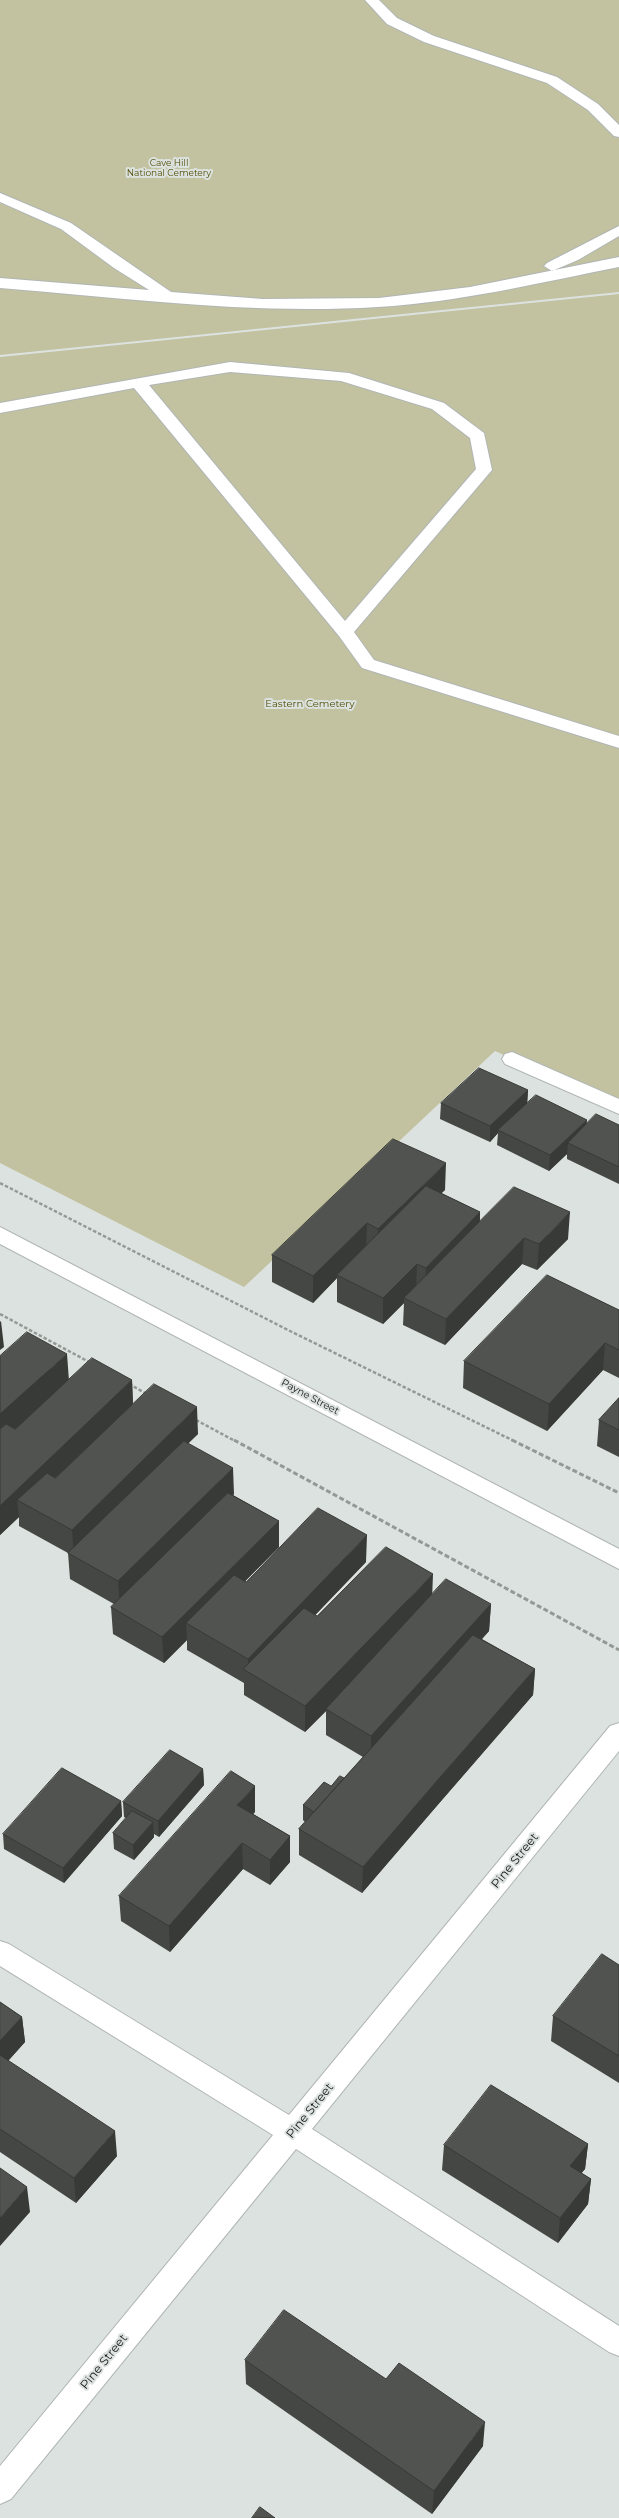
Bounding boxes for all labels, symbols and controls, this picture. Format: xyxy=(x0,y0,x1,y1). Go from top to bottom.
park label: Cave Hill National Cemetery xyxy=(127,158,211,179)
park label: Eastern Cemetery xyxy=(265,698,355,710)
street label: Payne Street xyxy=(279,1377,341,1417)
street label: Pine Street xyxy=(488,1831,542,1891)
street label: Pine Street xyxy=(283,2081,337,2141)
street label: Pine Street xyxy=(77,2332,131,2392)

